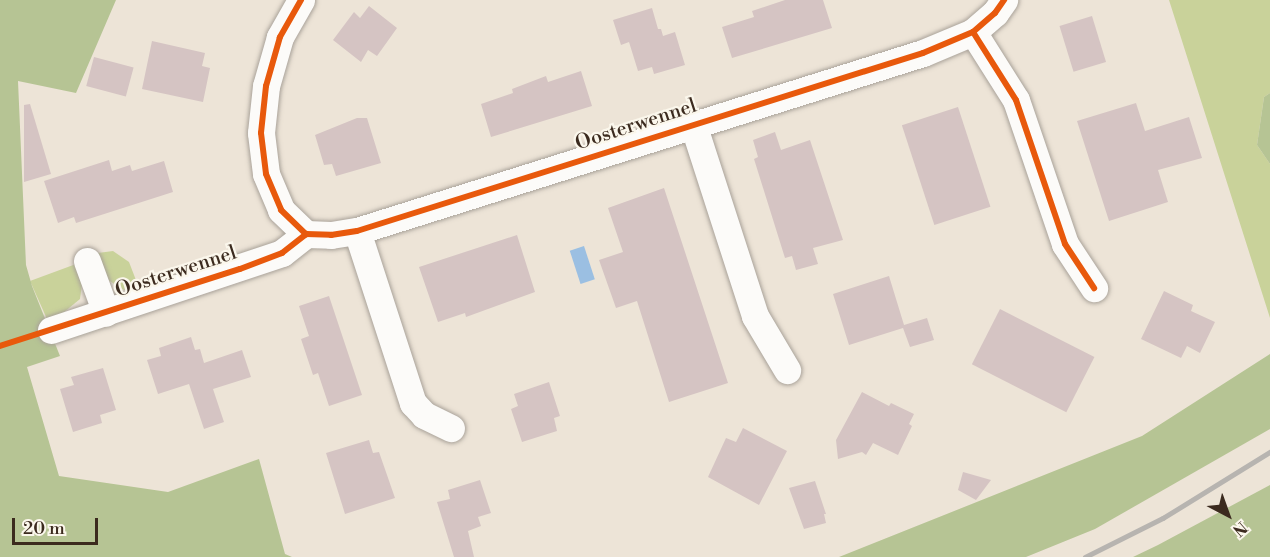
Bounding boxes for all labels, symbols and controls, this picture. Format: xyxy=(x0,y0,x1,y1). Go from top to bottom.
street label: Oosterwennel xyxy=(572,94,700,156)
street label: Oosterwennel xyxy=(112,241,240,303)
north arrow xyxy=(1198,485,1258,545)
scale bar xyxy=(15,506,100,544)
text: 20 m xyxy=(23,517,65,540)
text: N xyxy=(1228,517,1251,540)

